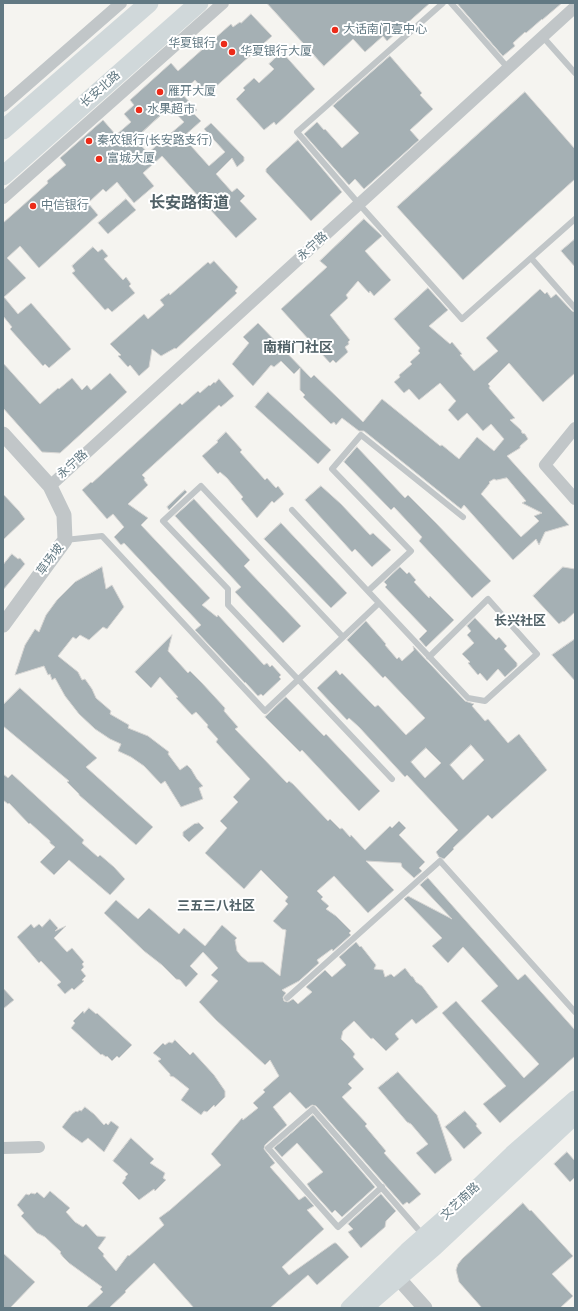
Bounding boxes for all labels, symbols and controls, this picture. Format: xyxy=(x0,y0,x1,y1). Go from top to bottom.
place label: 大话南门壹中心 xyxy=(343,23,427,37)
marker: 大话南门壹中心 xyxy=(330,25,340,35)
place label: 华夏银行 xyxy=(168,37,216,51)
marker: 华夏银行 xyxy=(219,39,229,49)
place label: 华夏银行大厦 xyxy=(240,45,312,59)
marker: 华夏银行大厦 xyxy=(227,47,237,57)
street label: 长安北路 xyxy=(78,69,124,111)
place label: 雁开大厦 xyxy=(168,85,216,99)
marker: 雁开大厦 xyxy=(155,87,165,97)
place label: 水果超市 xyxy=(147,103,195,117)
marker: 水果超市 xyxy=(134,105,144,115)
place label: 秦农银行(长安路支行) xyxy=(97,134,212,148)
marker: 秦农银行(长安路支行) xyxy=(84,136,94,146)
place label: 富城大厦 xyxy=(107,152,155,166)
marker: 富城大厦 xyxy=(94,154,104,164)
district label: 长安路街道 xyxy=(149,194,229,214)
place label: 中信银行 xyxy=(41,199,89,213)
marker: 中信银行 xyxy=(28,201,38,211)
street label: 永宁路 xyxy=(295,230,331,264)
district label: 南稍门社区 xyxy=(263,341,333,357)
street label: 永宁路 xyxy=(55,448,91,482)
street label: 草场坡 xyxy=(35,541,67,579)
district label: 长兴社区 xyxy=(494,614,546,630)
district label: 三五三八社区 xyxy=(177,899,255,915)
street label: 文艺南路 xyxy=(439,1180,483,1224)

